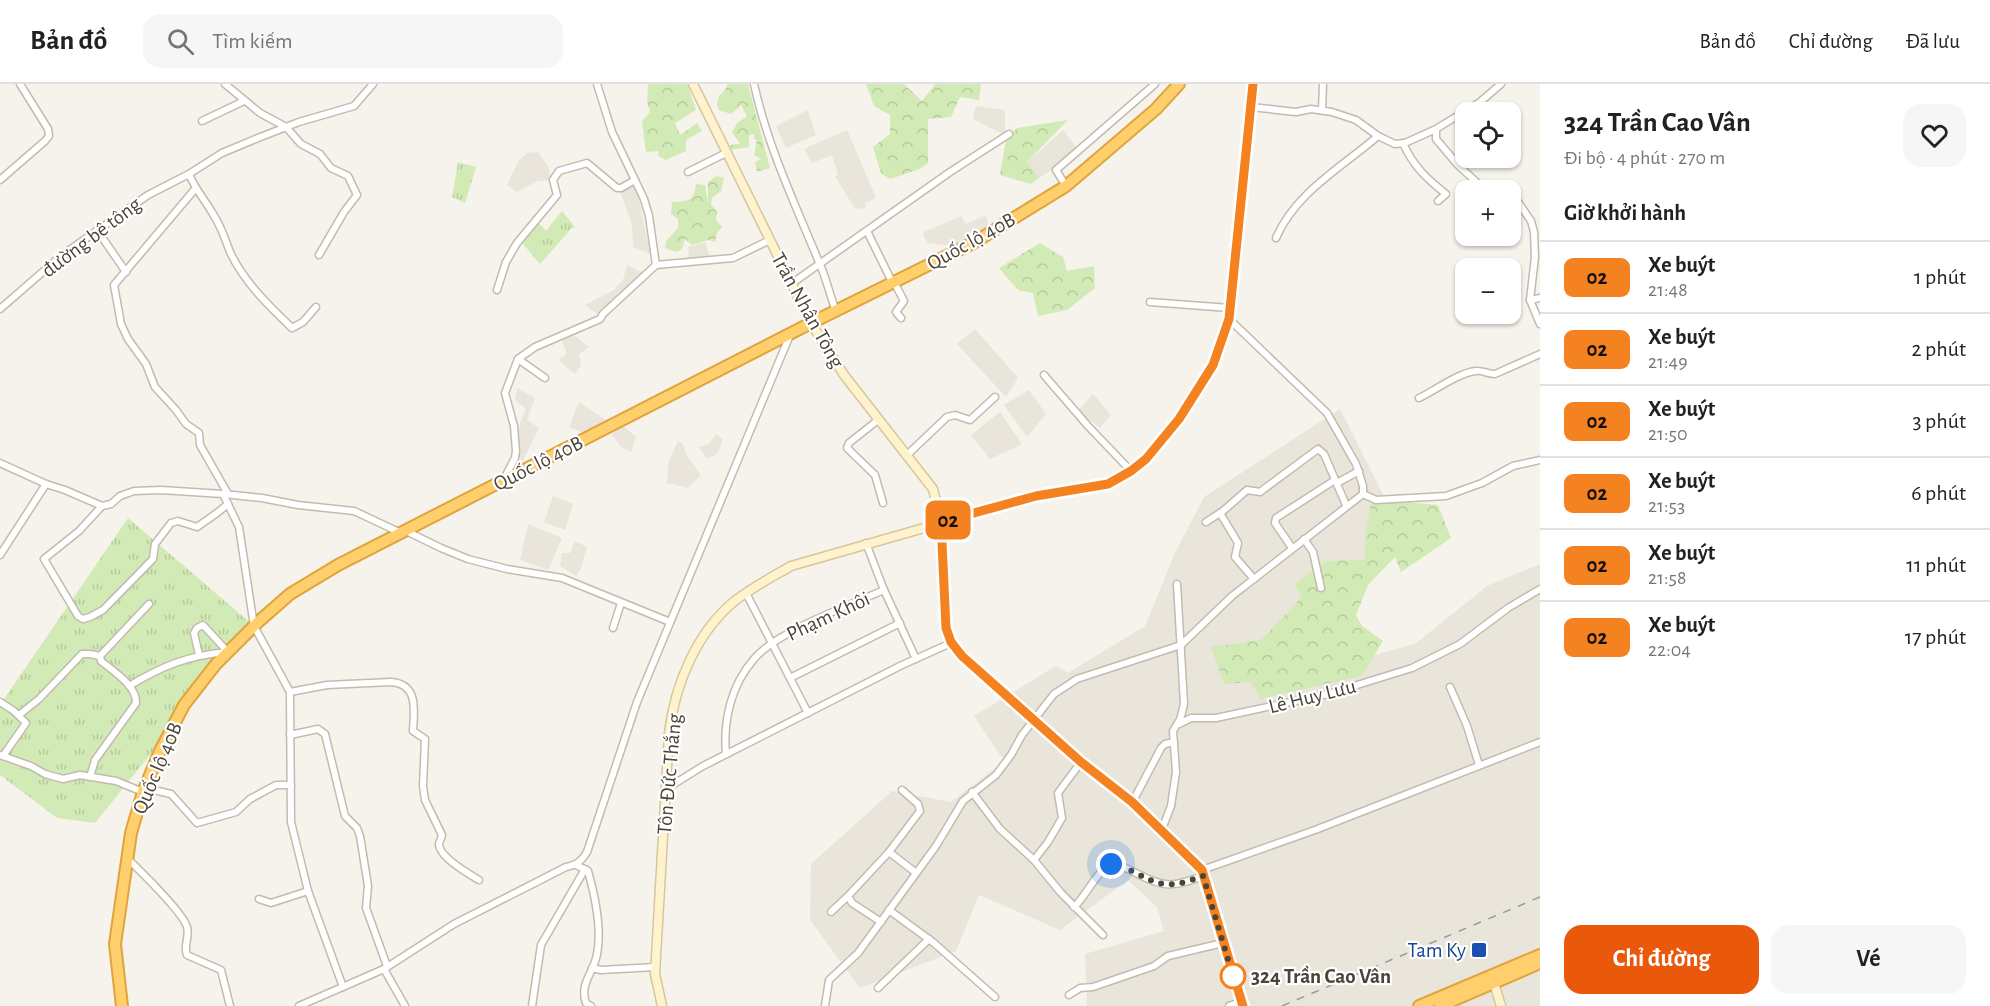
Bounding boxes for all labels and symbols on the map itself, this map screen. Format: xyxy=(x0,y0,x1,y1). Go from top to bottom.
street label: đường bê tông xyxy=(38,193,146,281)
street label: Quốc lộ 40B xyxy=(924,209,1019,274)
street label: Trần Nhân Tông xyxy=(767,249,848,372)
street label: Quốc lộ 40B xyxy=(490,432,586,495)
line badge: 02 xyxy=(921,500,975,540)
street label: Phạm Khôi xyxy=(783,588,873,645)
street label: Lê Huy Lưu xyxy=(1266,675,1358,717)
street label: Tôn Đức Thắng xyxy=(654,712,685,836)
street label: Quốc lộ 40B xyxy=(129,719,186,817)
your location xyxy=(1096,849,1126,879)
place label: Tam Ky xyxy=(1407,940,1466,961)
marker: Tam Ky xyxy=(1470,941,1488,959)
marker: 324 Trần Cao Vân xyxy=(1220,963,1246,989)
place label: 324 Trần Cao Vân xyxy=(1251,965,1391,987)

